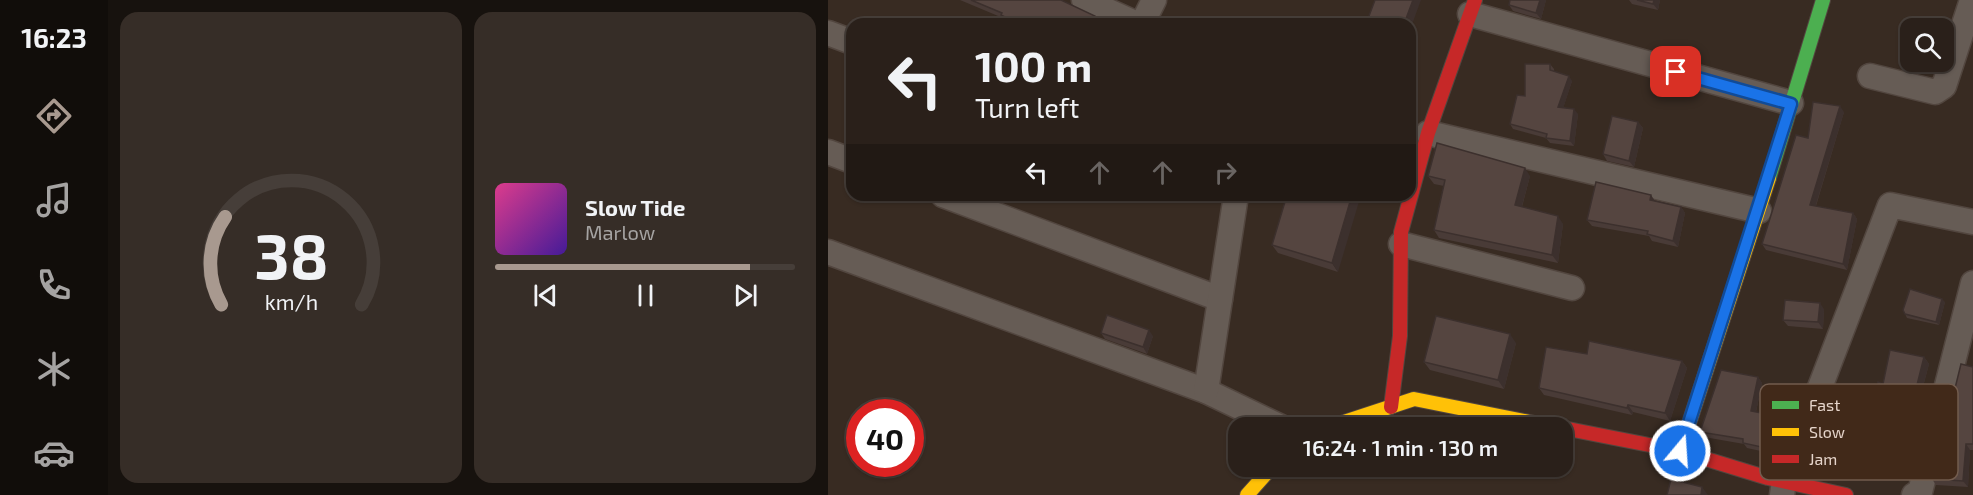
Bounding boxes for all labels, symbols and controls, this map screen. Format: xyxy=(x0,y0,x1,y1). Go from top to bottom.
map controls xyxy=(1900,18,1954,72)
button: search xyxy=(1900,18,1954,72)
text: 16:23 xyxy=(21,21,87,53)
text: 100 m xyxy=(975,40,1092,90)
icon: left xyxy=(876,42,954,120)
pin xyxy=(1650,46,1701,97)
icon: arrive xyxy=(1659,55,1692,88)
text: Turn left xyxy=(975,91,1079,123)
icon: directions xyxy=(33,95,75,137)
icon: left xyxy=(1020,156,1053,189)
icon: ahead xyxy=(1083,156,1116,189)
icon: ahead xyxy=(1146,156,1179,189)
icon: right xyxy=(1209,156,1242,189)
icon: music xyxy=(33,179,75,221)
text: Slow Tide xyxy=(585,194,685,220)
text: 38 xyxy=(254,217,328,292)
text: Marlow xyxy=(585,220,655,244)
icon: phone xyxy=(33,264,75,306)
icon: previous xyxy=(529,279,562,312)
icon: pause xyxy=(629,279,662,312)
icon: next xyxy=(729,279,762,312)
text: km/h xyxy=(264,289,318,314)
icon: climate xyxy=(33,348,75,390)
legend xyxy=(1760,384,1958,480)
text: Fast xyxy=(1809,395,1840,414)
speed limit sign: 40 xyxy=(846,399,924,477)
position arrow xyxy=(1648,419,1712,483)
text: Slow xyxy=(1809,422,1845,441)
icon: car xyxy=(33,432,75,474)
text: 16:24 · 1 min · 130 m xyxy=(1303,434,1498,460)
text: Jam xyxy=(1809,449,1837,468)

